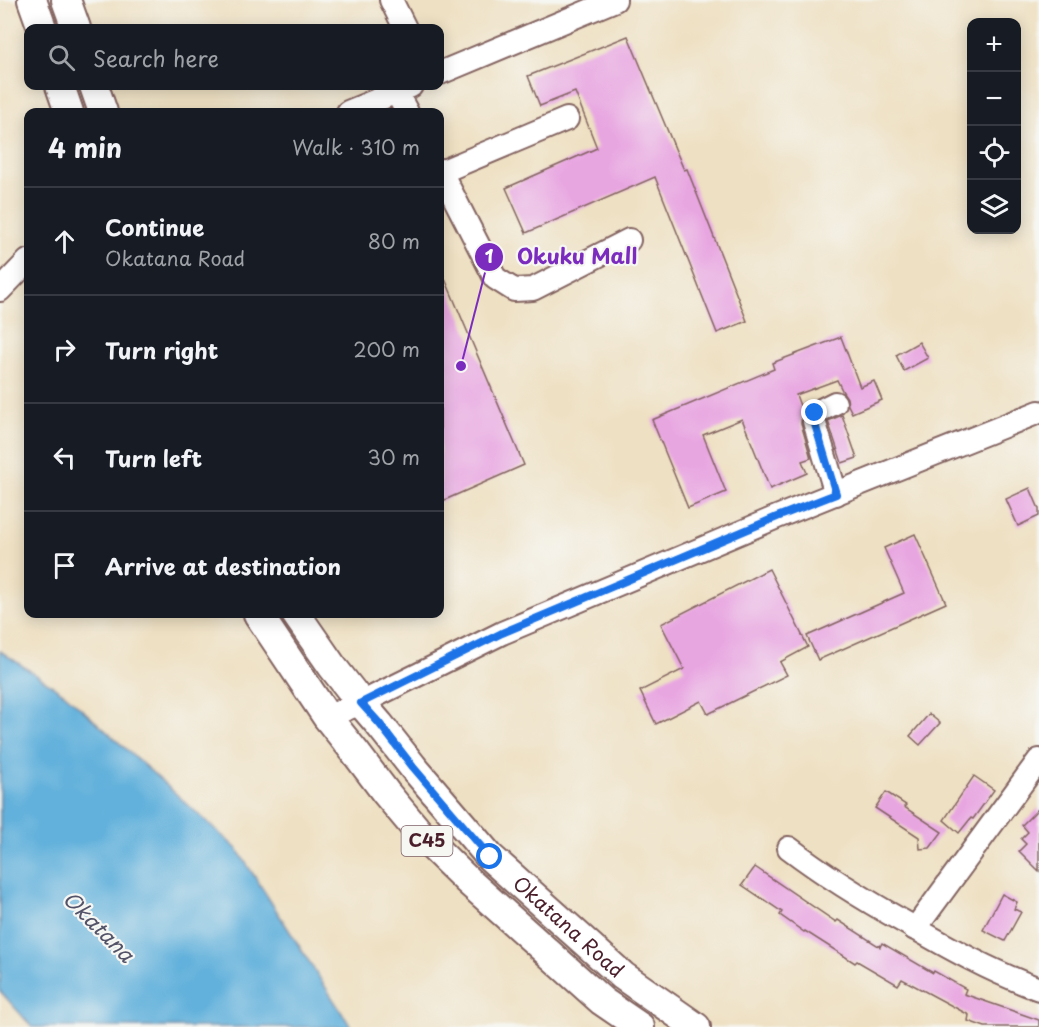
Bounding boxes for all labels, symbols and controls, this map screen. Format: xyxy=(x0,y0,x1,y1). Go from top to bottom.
map controls xyxy=(967,18,1021,234)
button: + xyxy=(967,18,1021,72)
search box xyxy=(24,24,444,90)
icon: search xyxy=(45,41,78,74)
text: Search here xyxy=(93,41,219,74)
button: − xyxy=(967,72,1021,126)
button: locate xyxy=(967,126,1021,180)
text: 4 min xyxy=(48,128,122,167)
text: Walk · 310 m xyxy=(292,132,420,162)
button: layers xyxy=(967,180,1021,234)
text: Continue xyxy=(105,210,204,243)
icon: ahead xyxy=(48,225,81,258)
text: 80 m xyxy=(368,226,420,256)
callout: Okuku Mall xyxy=(474,237,650,276)
text: Okuku Mall xyxy=(517,239,637,271)
text: 1 xyxy=(485,242,494,269)
text: Okatana Road xyxy=(105,243,245,273)
icon: right xyxy=(48,333,81,366)
text: Turn right xyxy=(105,333,218,366)
text: 200 m xyxy=(353,334,420,364)
route end xyxy=(801,399,827,425)
icon: left xyxy=(48,441,81,474)
text: Turn left xyxy=(105,441,202,474)
text: 30 m xyxy=(367,442,420,472)
icon: arrive xyxy=(48,549,81,582)
text: Arrive at destination xyxy=(105,549,341,582)
road number: C45 xyxy=(402,826,452,856)
route start xyxy=(476,843,502,869)
street label: Okatana Road xyxy=(507,868,631,984)
water label: Okatana xyxy=(56,882,143,969)

